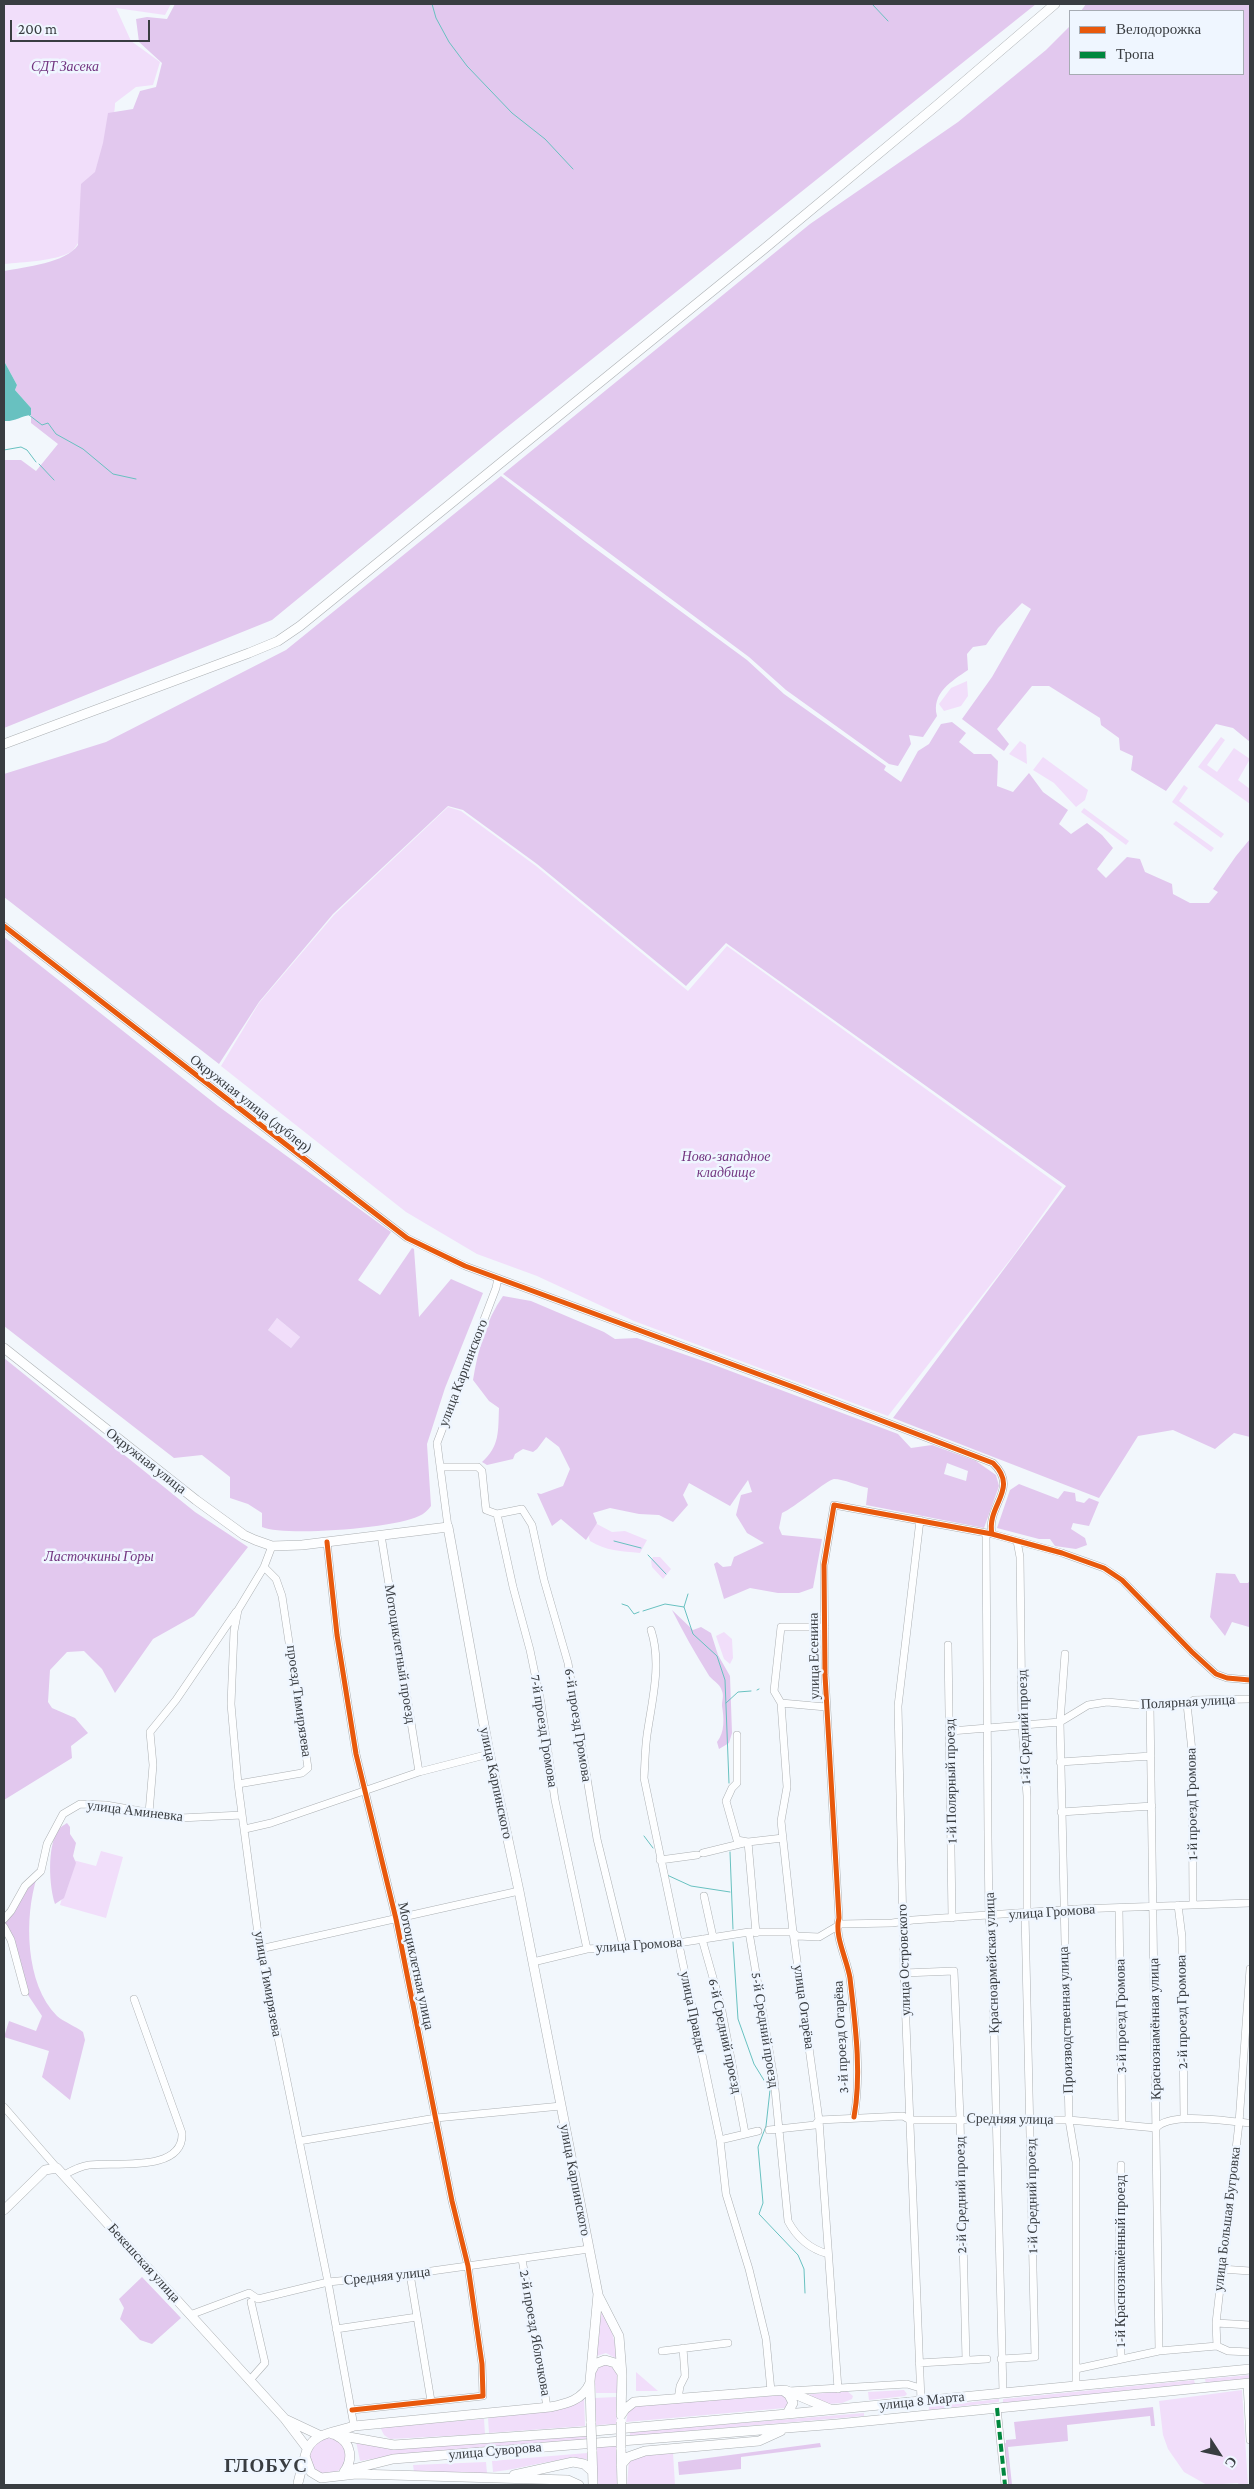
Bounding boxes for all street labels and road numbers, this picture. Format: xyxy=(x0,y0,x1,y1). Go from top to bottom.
street label: Окружная улица (дублер) xyxy=(186,1051,316,1157)
street label: улица Карпинского xyxy=(435,1317,491,1429)
street label: Окружная улица xyxy=(102,1424,190,1498)
street label: Мотоциклетный проезд xyxy=(381,1583,419,1725)
street label: улица Есенина xyxy=(805,1612,823,1700)
street label: проезд Тимирязева xyxy=(283,1644,315,1758)
street label: 6-й проезд Громова xyxy=(561,1667,595,1783)
street label: 1-й Средний проезд xyxy=(1014,1669,1034,1785)
street label: 7-й проезд Громова xyxy=(527,1673,561,1789)
street label: Полярная улица xyxy=(1140,1691,1236,1713)
street label: 1-й Полярный проезд xyxy=(942,1719,960,1843)
street label: улица Карпинского xyxy=(476,1726,516,1840)
street label: 1-й проезд Громова xyxy=(1183,1748,1201,1860)
street label: улица Аминевка xyxy=(86,1797,184,1825)
street label: Красноармейская улица xyxy=(981,1892,1003,2034)
street label: Мотоциклетная улица xyxy=(394,1901,438,2031)
street label: улица Громова xyxy=(1008,1901,1096,1923)
street label: улица Островского xyxy=(894,1904,914,2016)
street label: улица Тимирязева xyxy=(250,1930,286,2038)
street label: улица Громова xyxy=(595,1934,683,1956)
street label: Производственная улица xyxy=(1055,1946,1077,2094)
street label: 2-й проезд Громова xyxy=(1173,1955,1191,2069)
street label: Краснознамённая улица xyxy=(1145,1958,1165,2100)
street label: 3-й проезд Громова xyxy=(1112,1959,1130,2073)
street label: улица Огарёва xyxy=(790,1964,818,2050)
street label: улица Правды xyxy=(676,1970,710,2054)
street label: 5-й Средний проезд xyxy=(748,1971,782,2089)
street label: 6-й Средний проезд xyxy=(705,1977,745,2095)
street label: 3-й проезд Огарёва xyxy=(830,1980,852,2094)
street label: Средняя улица xyxy=(966,2110,1054,2128)
street label: улица Карпинского xyxy=(556,2123,594,2237)
street label: 2-й Средний проезд xyxy=(952,2136,970,2254)
street label: 1-й Средний проезд xyxy=(1023,2138,1041,2254)
street label: улица Большая Бугровка xyxy=(1210,2146,1244,2292)
street label: 1-й Краснознамённый проезд xyxy=(1113,2175,1129,2347)
street label: Бекешская улица xyxy=(104,2220,184,2306)
street label: Средняя улица xyxy=(343,2263,431,2289)
street label: 2-й проезд Яблочкова xyxy=(516,2269,554,2397)
street label: улица 8 Марта xyxy=(879,2388,965,2414)
street label: улица Суворова xyxy=(448,2439,542,2463)

